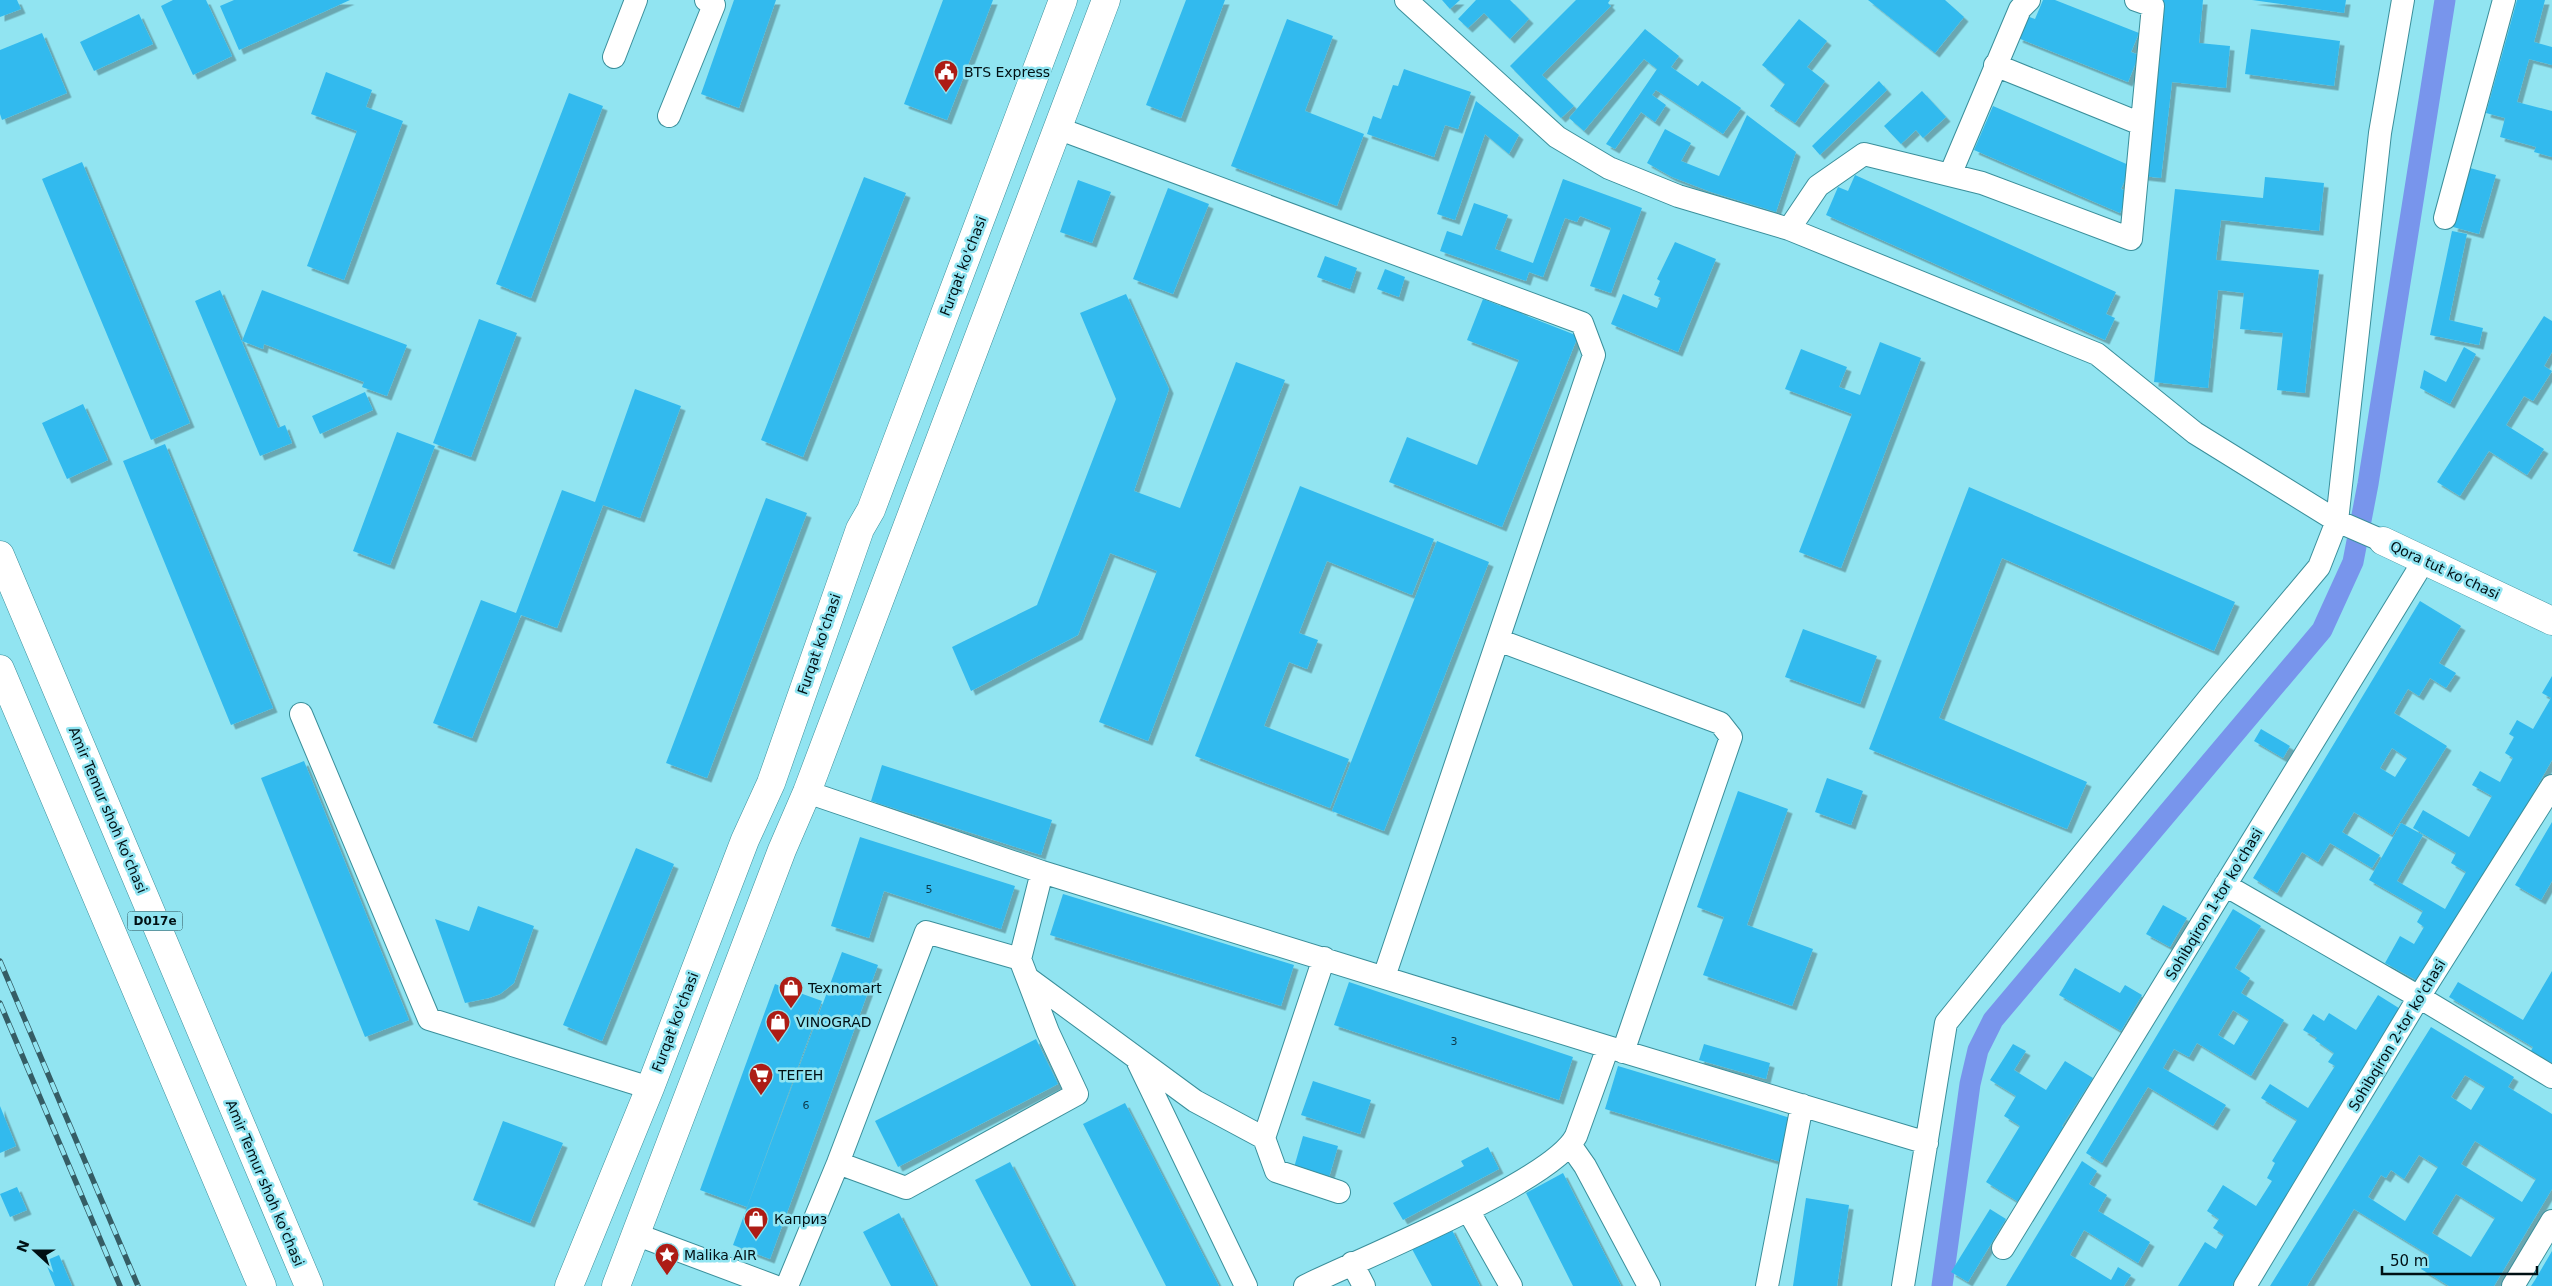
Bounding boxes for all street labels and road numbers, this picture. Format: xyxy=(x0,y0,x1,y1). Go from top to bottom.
street label: Furqat ko'chasi xyxy=(937,214,989,318)
street label: Qora tut ko'chasi xyxy=(2388,538,2502,602)
street label: Furqat ko'chasi xyxy=(794,592,844,696)
street label: Amir Temur shoh ko'chasi xyxy=(66,724,150,896)
street label: Sohibqiron 1-tor ko'chasi xyxy=(2162,825,2266,983)
road number: D017e xyxy=(128,911,182,930)
street label: Sohibqiron 2-tor ko'chasi xyxy=(2345,956,2449,1114)
street label: Furqat ko'chasi xyxy=(649,970,701,1074)
street label: Amir Temur shoh ko'chasi xyxy=(223,1097,307,1269)

